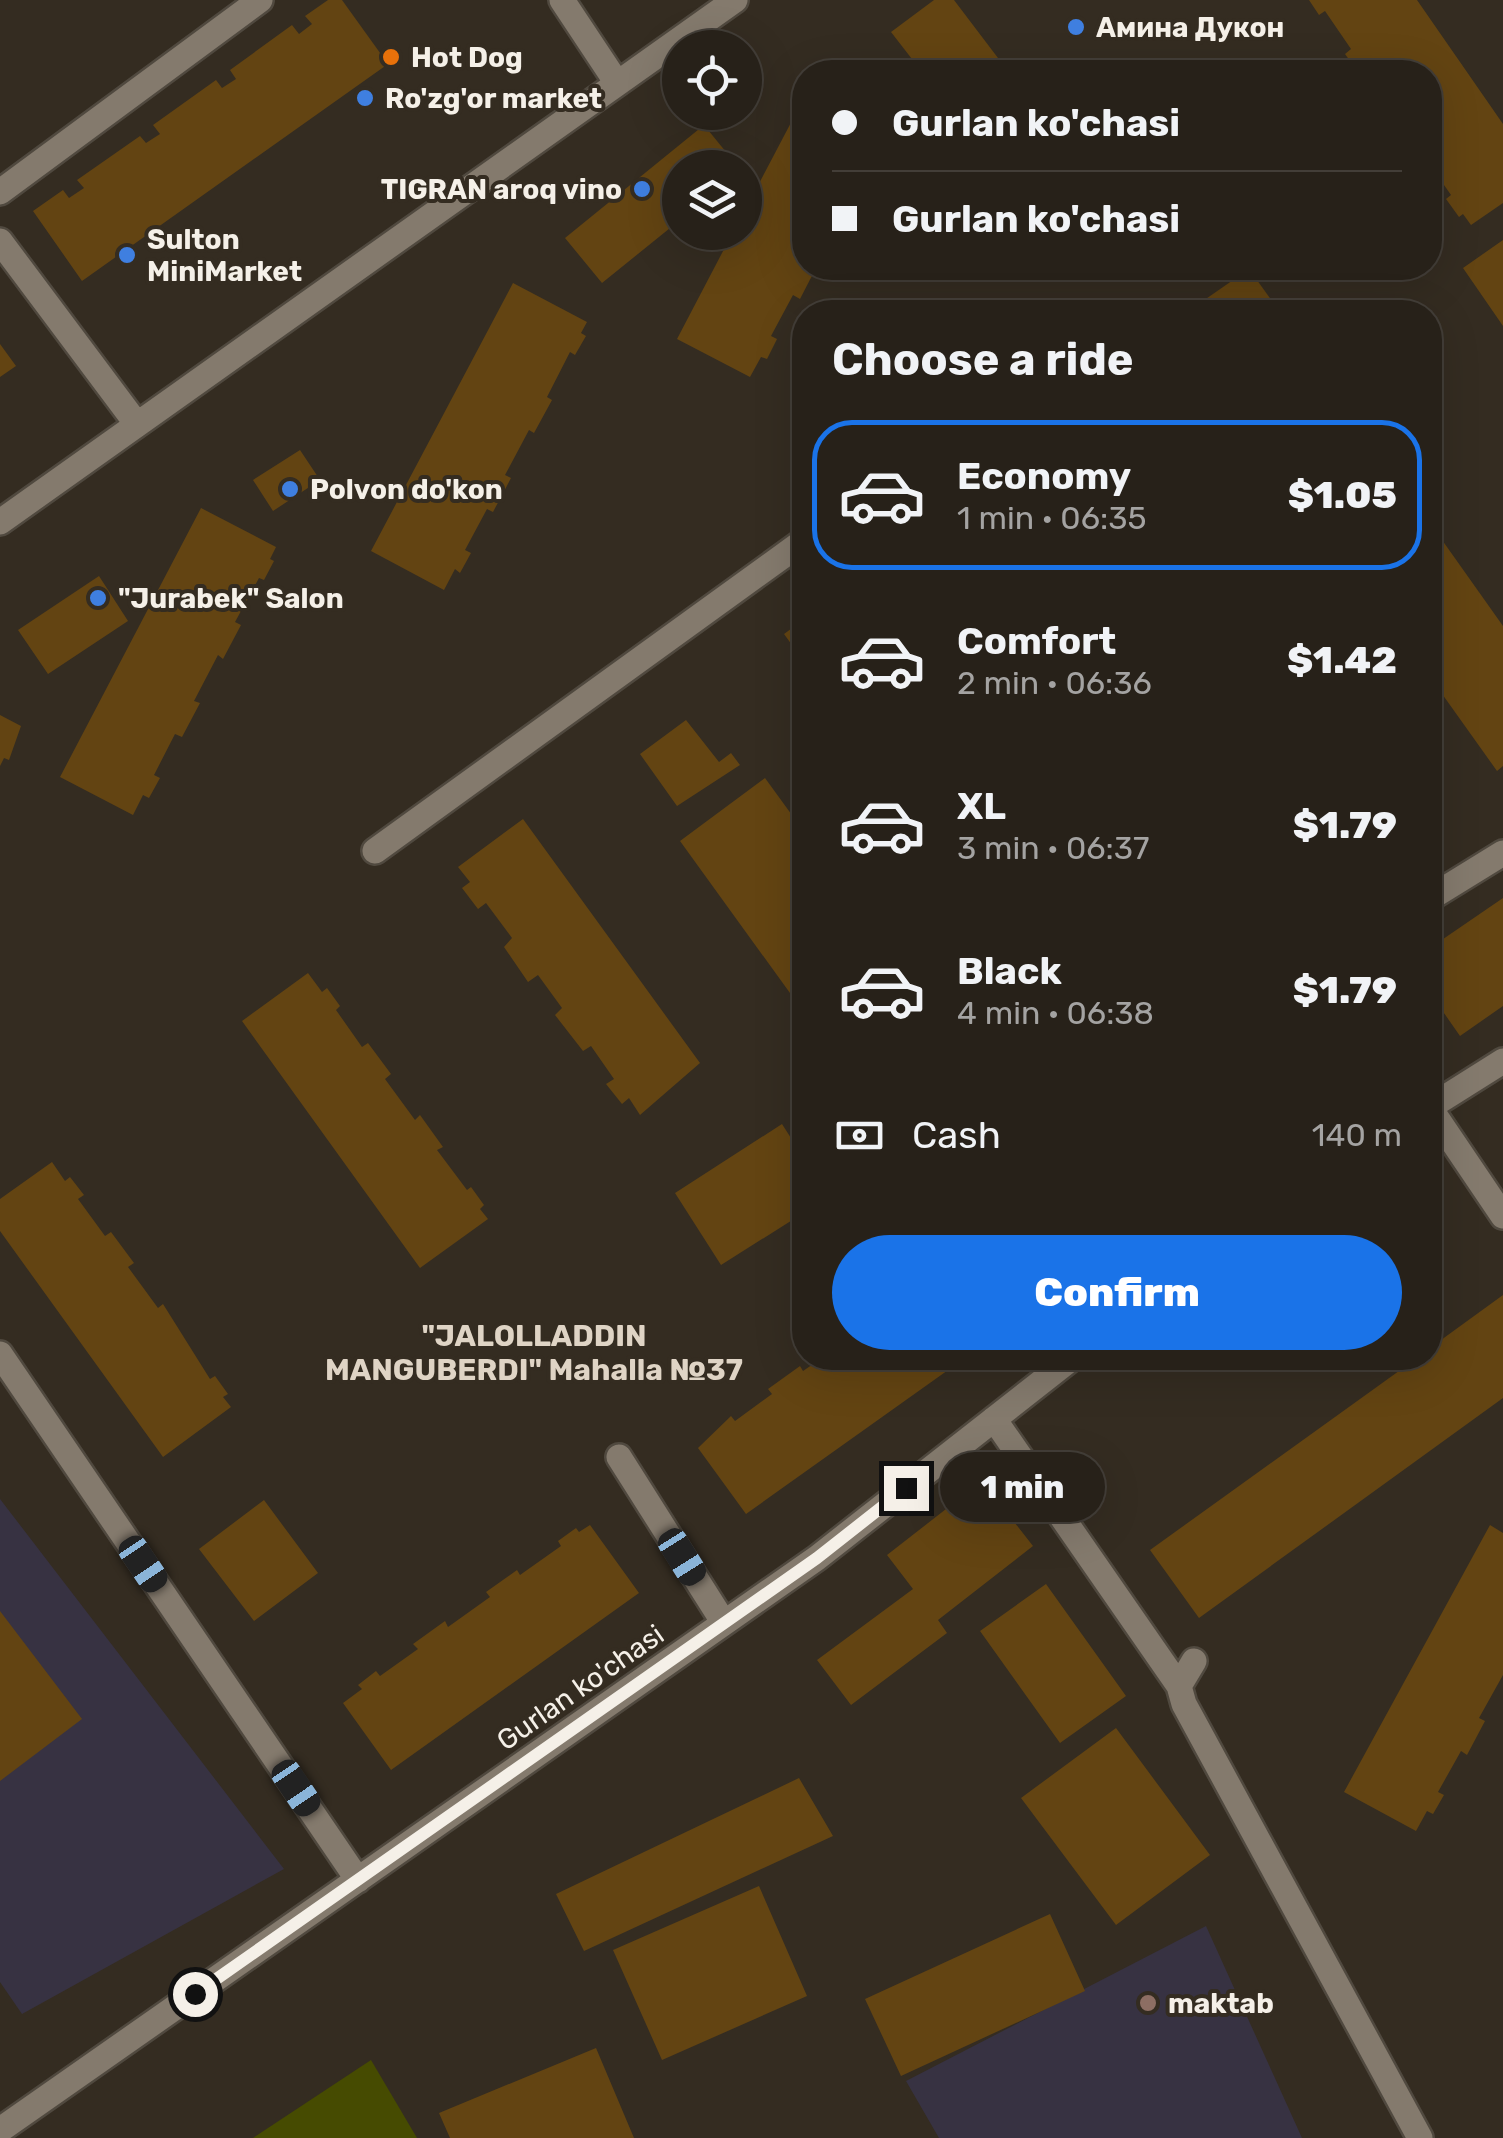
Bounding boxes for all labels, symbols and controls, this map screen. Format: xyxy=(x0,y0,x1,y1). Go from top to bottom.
place label: Амина Дукон xyxy=(1096,11,1284,44)
marker: Амина Дукон xyxy=(1065,16,1087,38)
map controls xyxy=(662,30,762,250)
button: locate xyxy=(662,30,762,130)
place label: Hot Dog xyxy=(411,41,523,74)
marker: Hot Dog xyxy=(380,46,402,68)
place label: Ro'zg'or market xyxy=(385,82,602,115)
marker: Ro'zg'or market xyxy=(354,87,376,109)
text: Gurlan ko'chasi xyxy=(892,100,1180,146)
button: layers xyxy=(662,150,762,250)
place label: TIGRAN aroq vino xyxy=(381,173,622,206)
marker: TIGRAN aroq vino xyxy=(631,178,653,200)
text: Gurlan ko'chasi xyxy=(892,196,1180,242)
place label: Sulton MiniMarket xyxy=(147,223,302,288)
marker: Sulton MiniMarket xyxy=(116,244,138,266)
text: Choose a ride xyxy=(832,333,1134,386)
icon: car xyxy=(837,450,927,540)
text: Economy xyxy=(957,453,1131,499)
text: $1.05 xyxy=(1288,472,1397,518)
place label: Polvon do'kon xyxy=(310,473,503,506)
marker: Polvon do'kon xyxy=(279,478,301,500)
text: 1 min · 06:35 xyxy=(957,499,1146,537)
place label: "Jurabek" Salon xyxy=(118,582,344,615)
marker: "Jurabek" Salon xyxy=(87,587,109,609)
icon: car xyxy=(837,615,927,705)
text: Comfort xyxy=(957,618,1116,664)
text: $1.42 xyxy=(1287,637,1397,683)
text: 2 min · 06:36 xyxy=(957,664,1152,702)
icon: car xyxy=(837,780,927,870)
text: XL xyxy=(957,783,1006,829)
text: $1.79 xyxy=(1293,802,1397,848)
text: 3 min · 06:37 xyxy=(957,829,1149,867)
icon: car xyxy=(837,945,927,1035)
text: Black xyxy=(957,948,1062,994)
text: $1.79 xyxy=(1293,967,1397,1013)
text: 4 min · 06:38 xyxy=(957,994,1154,1032)
icon: cash xyxy=(832,1108,887,1163)
text: Cash xyxy=(912,1112,1001,1158)
text: 140 m xyxy=(1312,1116,1402,1154)
button: Confirm xyxy=(832,1235,1402,1350)
district label: "JALOLLADDIN MANGUBERDI" Mahalla №37 xyxy=(325,1318,743,1388)
callout: 1 min xyxy=(941,1453,1106,1523)
route end xyxy=(884,1466,929,1511)
text: 1 min xyxy=(981,1468,1064,1506)
car xyxy=(653,1524,711,1590)
car xyxy=(114,1531,172,1597)
street label: Gurlan ko'chasi xyxy=(491,1618,670,1757)
car xyxy=(267,1755,325,1821)
route start xyxy=(173,1972,218,2017)
place label: maktab xyxy=(1168,1987,1274,2020)
marker: maktab xyxy=(1137,1992,1159,2014)

